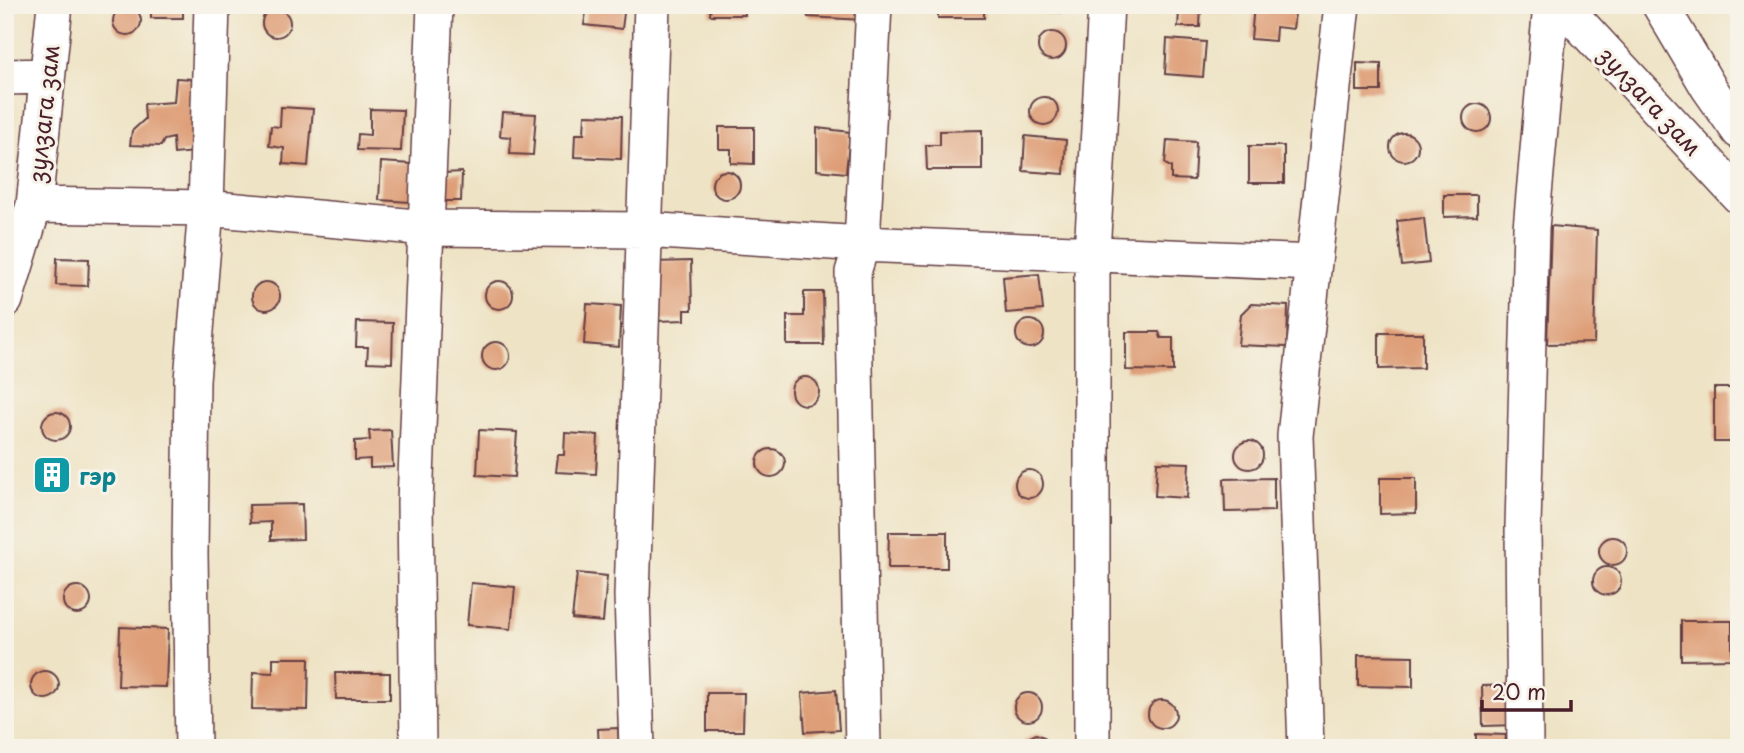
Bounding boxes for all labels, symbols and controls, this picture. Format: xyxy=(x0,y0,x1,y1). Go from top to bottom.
street label: зулзага зам xyxy=(1590,38,1711,163)
street label: зулзага зам xyxy=(18,42,68,185)
building icon: гэр xyxy=(31,454,73,496)
place label: гэр xyxy=(79,458,116,493)
scale bar xyxy=(1482,669,1571,713)
text: 20 m xyxy=(1492,675,1546,707)

